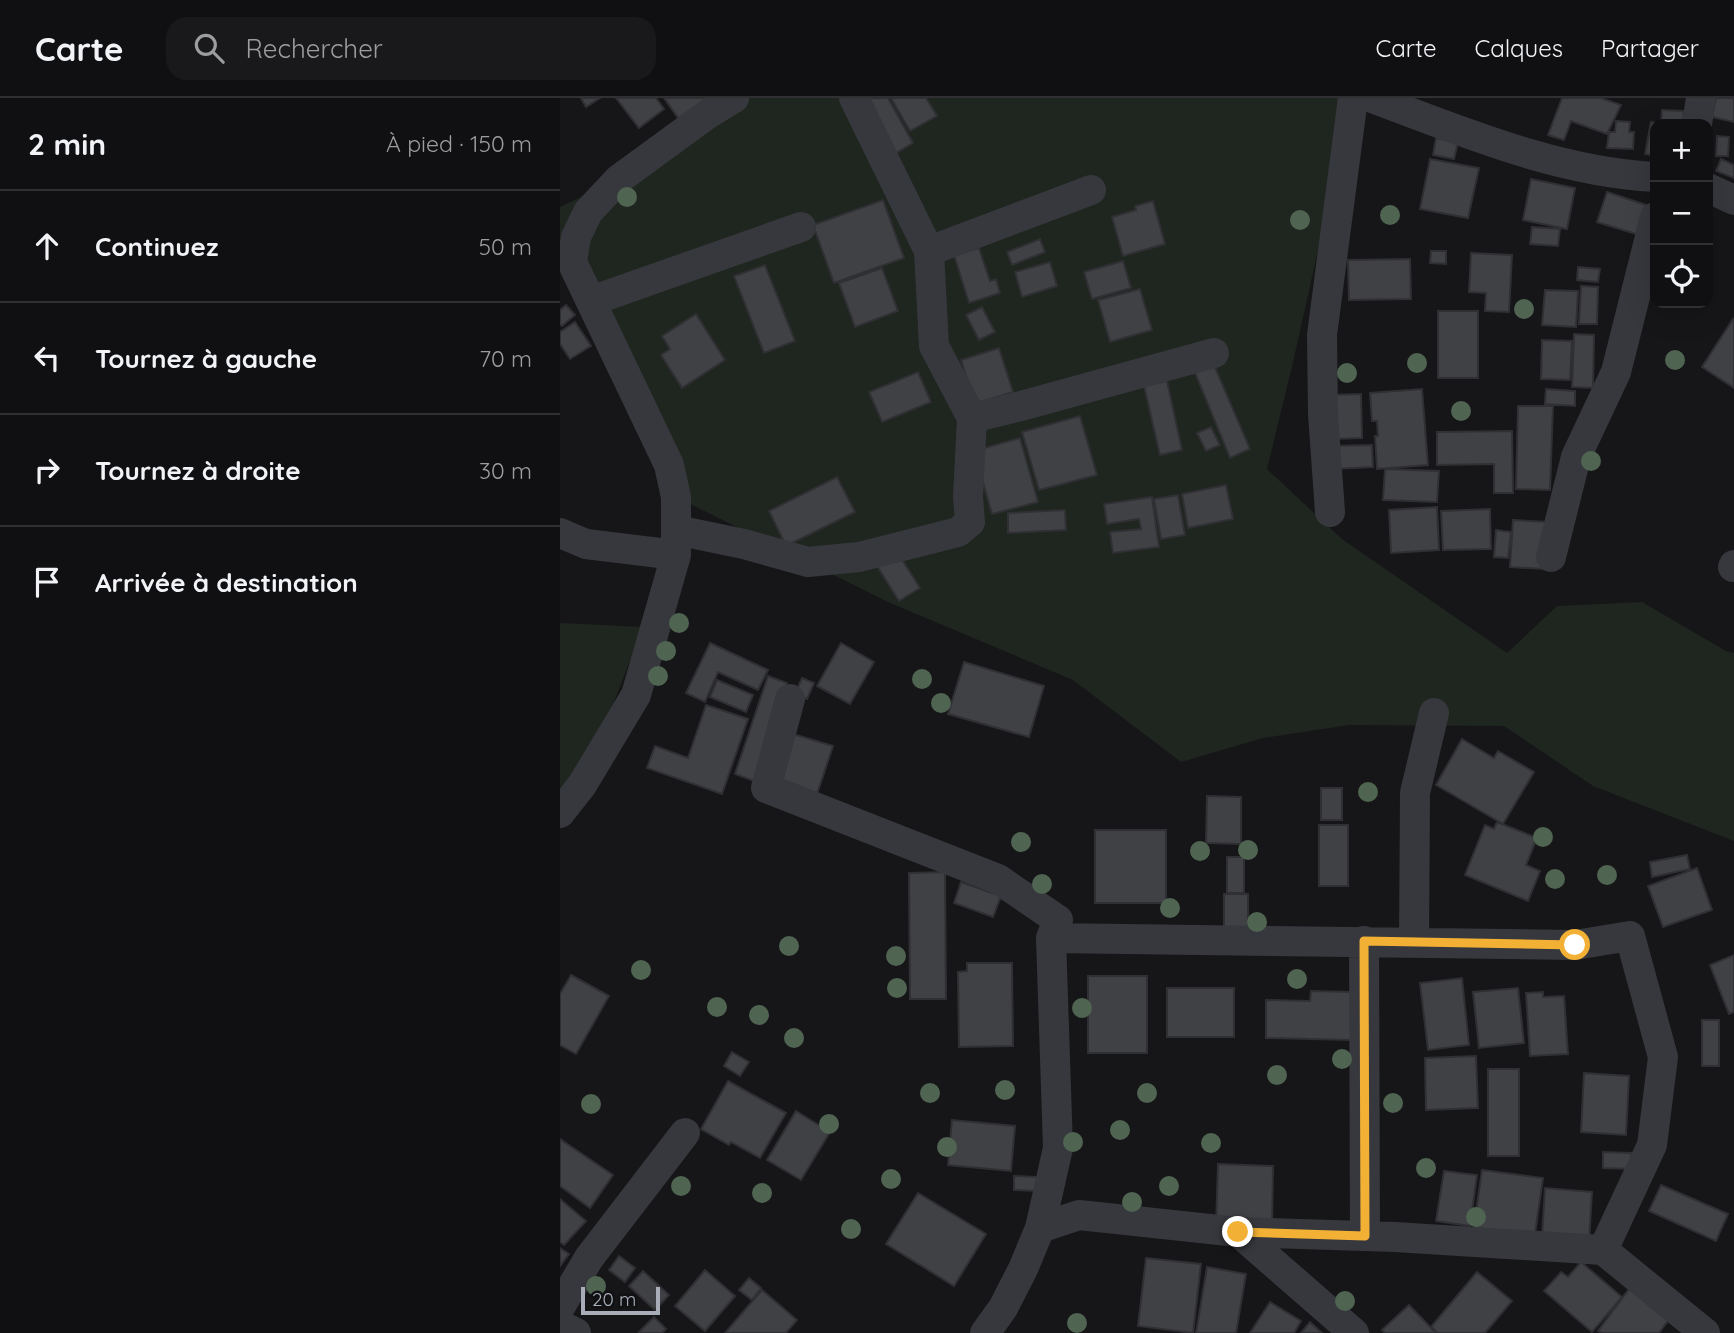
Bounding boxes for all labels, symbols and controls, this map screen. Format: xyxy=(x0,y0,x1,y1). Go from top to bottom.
search box xyxy=(166,17,656,80)
text: Carte xyxy=(35,28,124,69)
icon: search xyxy=(190,29,228,67)
text: Rechercher xyxy=(246,32,383,65)
text: Carte xyxy=(1375,33,1437,63)
text: Calques xyxy=(1475,33,1563,63)
text: Partager xyxy=(1601,33,1699,63)
map controls xyxy=(1650,119,1713,308)
button: + xyxy=(1650,119,1713,182)
text: 2 min xyxy=(28,125,106,163)
text: À pied · 150 m xyxy=(386,129,532,158)
button: − xyxy=(1650,182,1713,245)
icon: ahead xyxy=(28,227,66,265)
text: Continuez xyxy=(95,230,218,263)
text: 50 m xyxy=(479,232,532,261)
button: locate xyxy=(1650,245,1713,308)
icon: left xyxy=(28,339,66,377)
text: Tournez à gauche xyxy=(95,342,317,375)
text: 70 m xyxy=(479,344,532,373)
icon: right xyxy=(28,451,66,489)
text: Tournez à droite xyxy=(95,454,300,487)
text: 30 m xyxy=(479,456,532,485)
icon: arrive xyxy=(28,563,66,601)
text: Arrivée à destination xyxy=(95,566,358,599)
route start xyxy=(1559,929,1590,960)
route end xyxy=(1222,1216,1253,1247)
scale bar xyxy=(581,1284,660,1316)
text: 20 m xyxy=(592,1287,636,1311)

